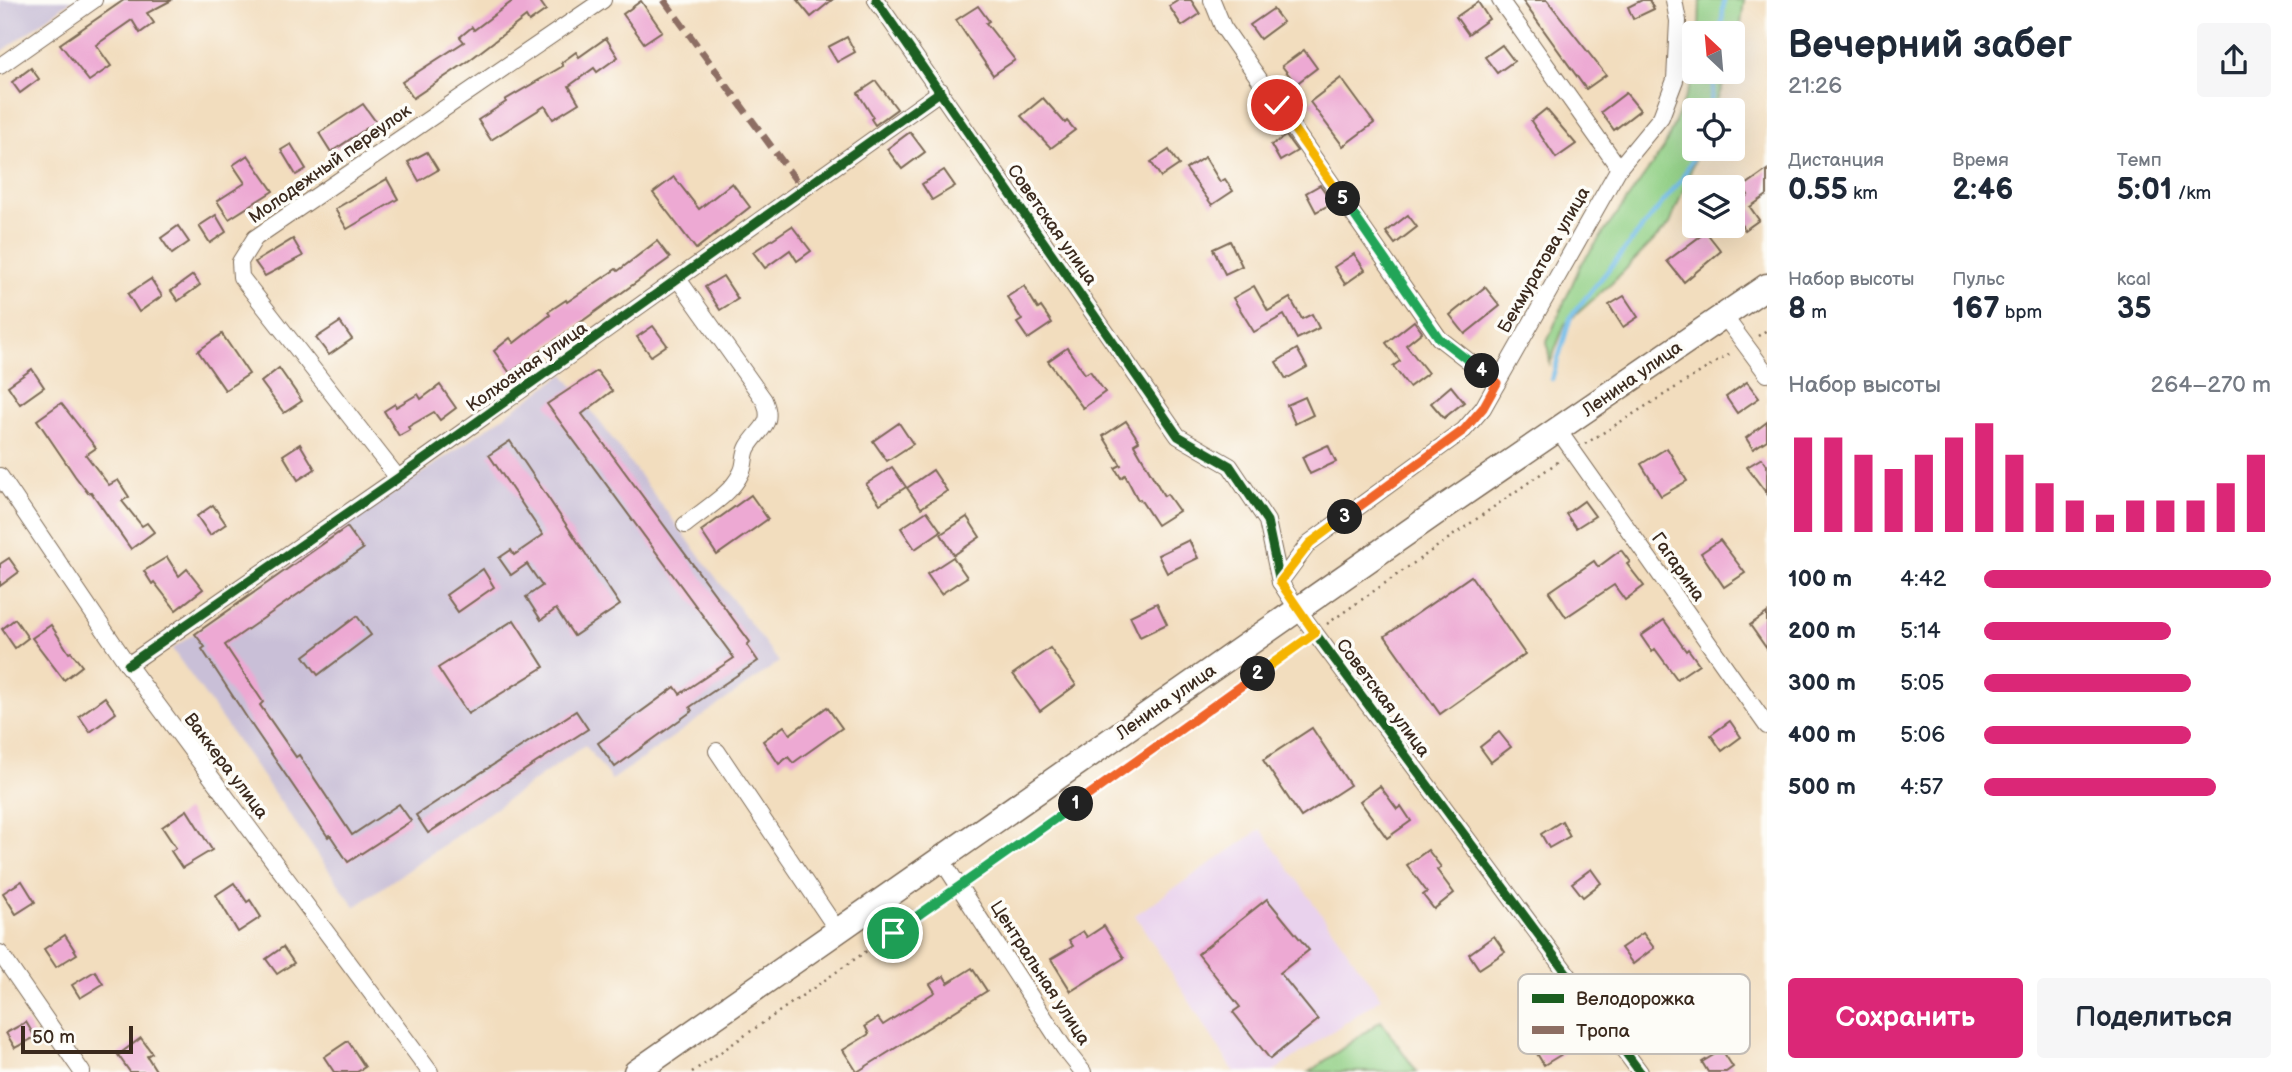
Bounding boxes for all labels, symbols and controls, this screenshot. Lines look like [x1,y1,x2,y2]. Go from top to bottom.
north arrow [1682,21,1745,84]
map controls [1682,21,1745,238]
text: Вечерний забег [1788,23,2072,68]
button: share [2197,23,2271,97]
text: 21:26 [1788,72,1842,100]
pin [1247,75,1307,135]
icon: check [1258,86,1296,124]
button: locate [1682,98,1745,161]
street label: Молодежный переулок [245,100,416,228]
text: Дистанция [1788,149,1884,172]
text: Время [1952,149,2009,172]
text: Темп [2117,149,2162,172]
street label: Советская улица [1003,161,1102,290]
text: 0.55 [1788,172,1848,208]
text: 2:46 [1952,172,2013,208]
text: 5:01 [2117,172,2173,208]
button: layers [1682,175,1745,238]
pin: 5 [1326,182,1360,216]
text: km [1848,182,1878,205]
text: /km [2173,182,2211,205]
street label: Бекмуратова улица [1494,183,1595,337]
text: 5 [1337,187,1348,210]
text: Набор высоты [1788,268,1914,291]
text: Пульс [1952,268,2005,291]
text: kcal [2117,268,2151,291]
text: 8 [1788,291,1806,327]
text: 167 [1952,291,2000,327]
text: 35 [2117,291,2152,327]
text: m [1806,301,1827,324]
text: bpm [2000,301,2042,324]
street label: Колхозная улица [463,317,592,416]
street label: Ленина улица [1577,337,1686,422]
pin: 4 [1464,354,1500,388]
text: 4 [1476,359,1487,382]
text: Набор высоты [1788,371,1941,399]
text: 264–270 m [2151,371,2271,399]
pin: 3 [1328,500,1362,534]
text: 3 [1339,505,1350,528]
street label: Гагарина [1647,529,1709,606]
text: 100 m [1788,565,1852,593]
text: 4:42 [1900,565,1946,593]
text: 200 m [1788,617,1856,645]
text: 5:14 [1900,617,1941,645]
street label: Советская улица [1332,635,1434,761]
pin: 2 [1240,656,1276,692]
street label: Ленина улица [1111,660,1220,745]
text: 2 [1252,662,1263,685]
text: 300 m [1788,669,1856,697]
text: 5:05 [1900,669,1945,697]
street label: Ваккера улица [179,709,273,823]
text: 400 m [1788,721,1856,749]
text: 5:06 [1900,721,1945,749]
text: 500 m [1788,773,1856,801]
text: 4:57 [1900,773,1943,801]
pin: 1 [1058,786,1094,822]
text: 1 [1072,792,1080,815]
street label: Центральная улица [986,897,1095,1049]
pin [863,903,923,963]
icon: arrive [874,914,912,952]
legend [1518,974,1750,1054]
button: Сохранить [1788,978,2023,1058]
button: Поделиться [2037,978,2271,1058]
text: Велодорожка [1576,988,1695,1011]
text: Тропа [1576,1020,1630,1043]
scale bar [21,1023,133,1055]
text: 50 m [32,1026,75,1049]

